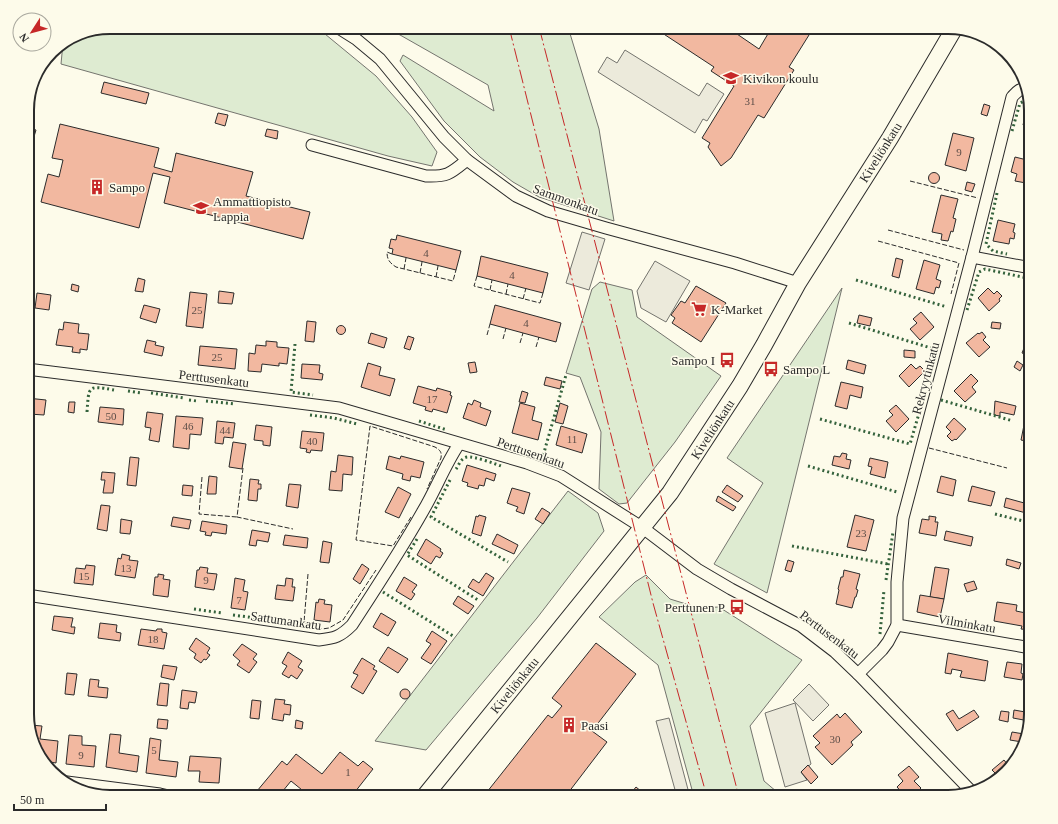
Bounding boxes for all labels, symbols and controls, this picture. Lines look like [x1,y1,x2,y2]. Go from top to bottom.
north arrow [12,12,52,52]
text: N [17,31,31,45]
school or university icon: Kivikon koulu [722,69,740,87]
place label: Kivikon koulu [743,71,819,86]
house number: 31 [745,95,756,107]
street label: Kiveliönkatu [856,119,905,185]
house number: 9 [956,146,962,158]
building icon: Sampo [88,178,106,196]
place label: Sampo [109,180,145,195]
street label: Sammonkatu [531,181,601,218]
place label: Ammattiopisto Lappia [213,194,291,224]
school or university icon: Ammattiopisto Lappia [192,199,210,217]
house number: 4 [423,247,429,259]
house number: 4 [509,269,515,281]
supermarket icon: K-Market [690,300,708,318]
place label: K-Market [711,302,763,317]
house number: 25 [192,304,203,316]
house number: 4 [523,317,529,329]
street label: Rekryytinkatu [909,340,942,416]
house number: 25 [212,351,223,363]
bus stop icon: Sampo I [718,351,736,369]
place label: Sampo I [671,353,715,368]
bus stop icon: Sampo L [762,360,780,378]
place label: Sampo L [783,362,830,377]
street label: Perttusenkatu [178,367,250,390]
house number: 17 [427,393,438,405]
street label: Kiveliönkatu [688,396,737,462]
house number: 50 [106,410,117,422]
house number: 46 [183,420,194,432]
house number: 44 [220,424,231,436]
house number: 11 [567,433,577,445]
street label: Perttusenkatu [495,434,567,471]
house number: 40 [307,435,318,447]
house number: 23 [856,527,867,539]
house number: 13 [121,562,132,574]
house number: 15 [79,570,90,582]
house number: 9 [203,574,209,586]
house number: 7 [236,594,242,606]
bus stop icon: Perttunen P [728,598,746,616]
place label: Perttunen P [665,600,725,615]
street label: Perttusenkatu [797,607,863,662]
street label: Sattumankatu [249,608,323,633]
street label: Vilminkatu [937,611,997,636]
house number: 18 [148,633,159,645]
street label: Kiveliönkatu [487,654,542,716]
building icon: Paasi [560,716,578,734]
place label: Paasi [581,718,609,733]
house number: 30 [830,733,841,745]
house number: 5 [151,744,157,756]
house number: 9 [78,749,84,761]
house number: 1 [345,766,351,778]
scale bar [14,786,106,812]
text: 50 m [20,793,45,807]

